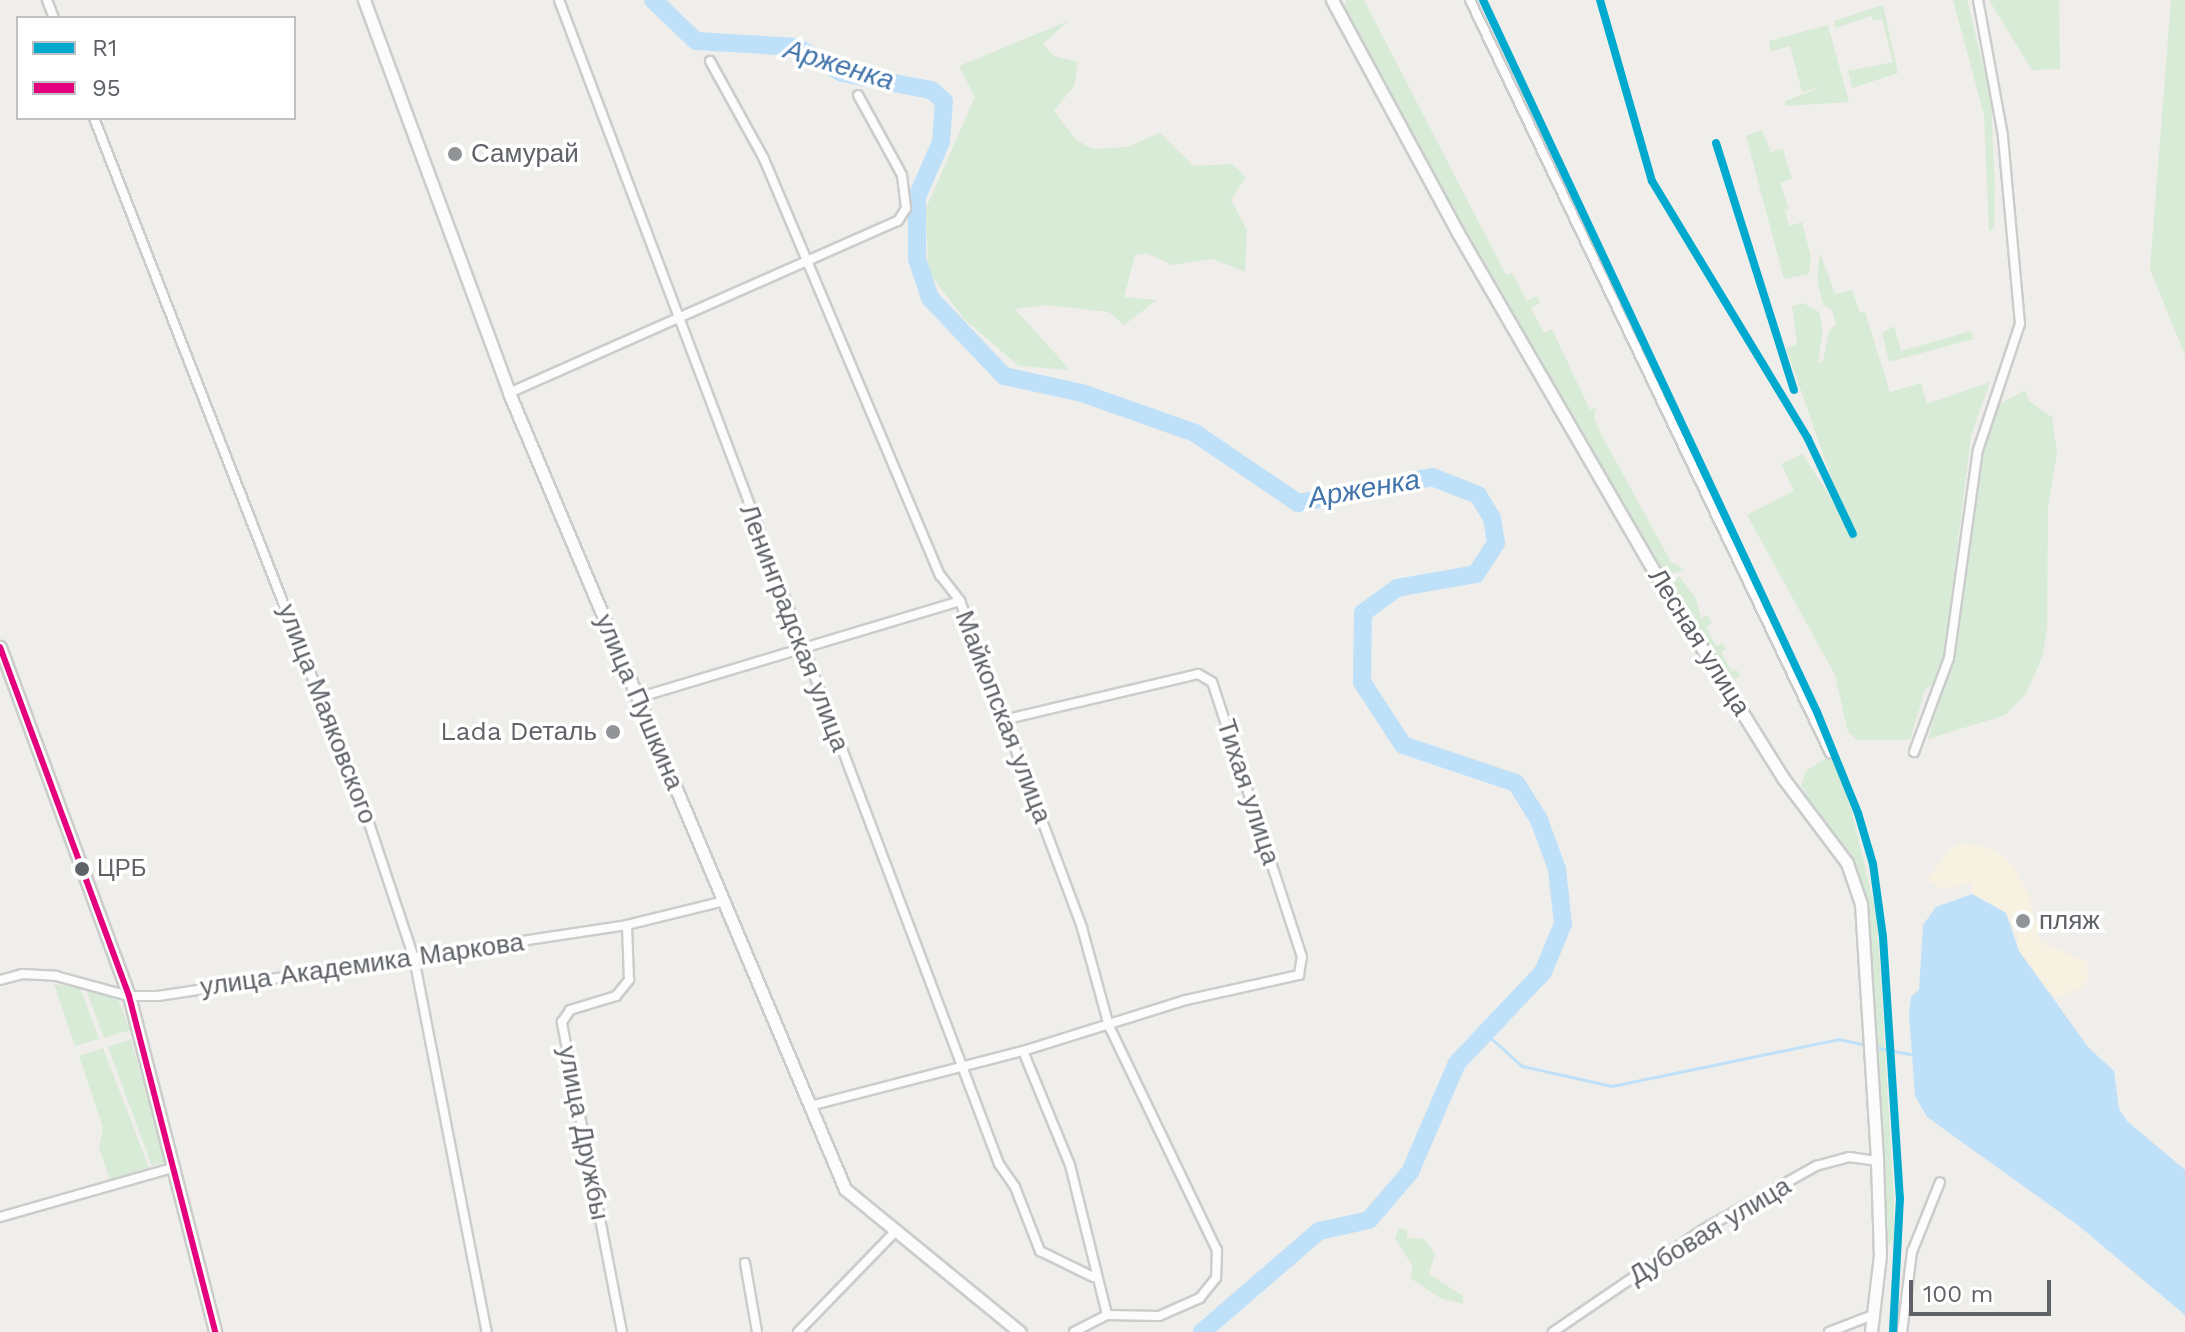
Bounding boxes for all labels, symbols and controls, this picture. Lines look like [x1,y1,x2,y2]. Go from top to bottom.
legend [16,16,296,120]
water label: Арженка [780,32,898,98]
text: R1 [92,34,117,62]
text: 95 [92,74,121,102]
place label: Самурай [471,138,579,170]
marker: Самурай [446,145,464,163]
water label: Арженка [1305,463,1423,515]
street label: Ленинградская улица [732,500,856,756]
street label: Лесная улица [1641,563,1757,721]
street label: улица Маяковского [271,600,383,828]
street label: Майкопская улица [948,606,1058,828]
street label: улица Пушкина [588,610,690,794]
street label: Тихая улица [1210,715,1286,869]
place label: Lada Dеталь [440,716,597,748]
marker: Lada Dеталь [604,723,622,741]
place label: ЦРБ [97,855,147,883]
marker: ЦРБ [74,861,90,877]
place label: пляж [2039,905,2100,937]
marker: пляж [2014,912,2032,930]
street label: улица Академика Маркова [198,927,526,1003]
street label: улица Дружбы [551,1043,615,1223]
street label: Дубовая улица [1623,1170,1797,1292]
scale bar [1913,1264,2055,1314]
text: 100 m [1923,1280,1993,1308]

